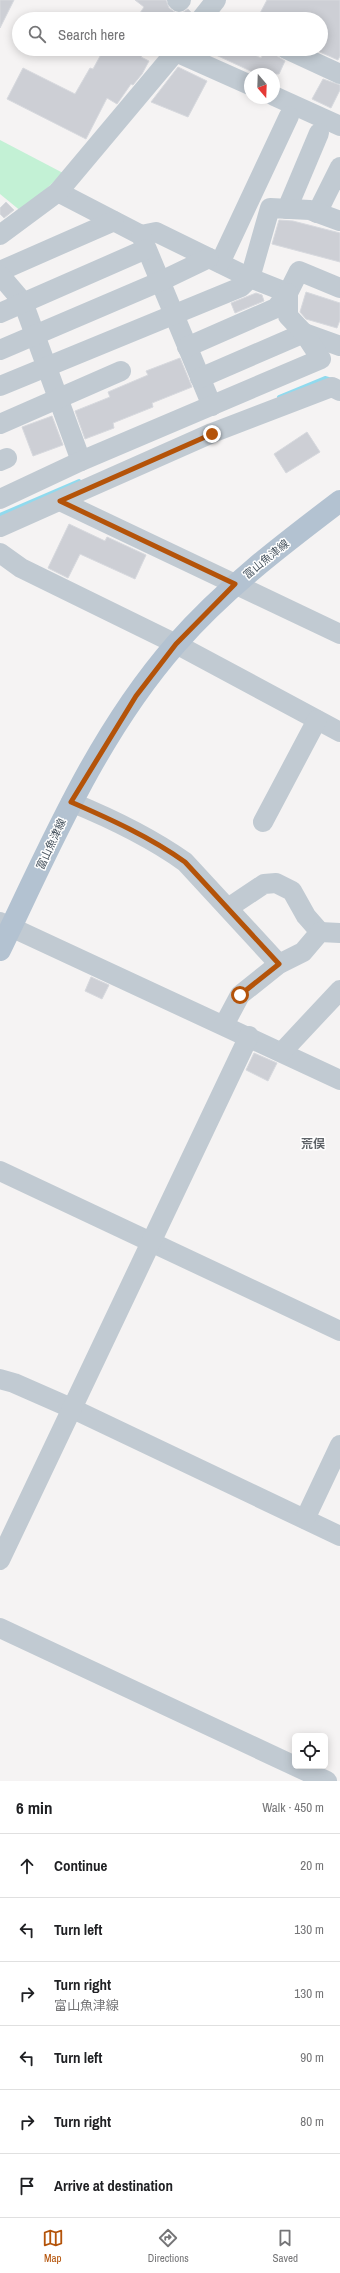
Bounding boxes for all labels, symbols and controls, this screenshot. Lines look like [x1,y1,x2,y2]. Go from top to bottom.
search box [12,12,328,56]
icon: search [26,23,48,45]
text: Search here [58,24,125,45]
north arrow [244,68,280,104]
route end [203,425,221,443]
street label: 富山魚津線 [240,536,292,582]
street label: 富山魚津線 [33,816,69,872]
route start [231,986,249,1004]
district label: 荒俣 [301,1136,325,1152]
map controls [292,1733,328,1769]
button: locate [292,1733,328,1769]
text: 6 min [16,1796,52,1819]
text: Walk · 450 m [262,1799,324,1816]
icon: ahead [16,1855,38,1877]
text: Continue [54,1855,107,1876]
text: 20 m [300,1857,324,1874]
icon: left [16,1919,38,1941]
text: Turn left [54,1919,102,1940]
text: 130 m [294,1921,324,1938]
text: Turn right [54,1974,111,1995]
icon: right [16,1983,38,2005]
text: 130 m [294,1985,324,2002]
text: 富山魚津線 [54,1997,119,2014]
icon: left [16,2047,38,2069]
text: Turn left [54,2047,102,2068]
text: 90 m [300,2049,324,2066]
icon: right [16,2111,38,2133]
text: Turn right [54,2111,111,2132]
text: 80 m [300,2113,324,2130]
icon: arrive [16,2175,38,2197]
text: Arrive at destination [54,2175,173,2196]
tab: Map [42,2227,64,2265]
tab: Directions [148,2227,189,2265]
tab: Saved [273,2227,298,2265]

